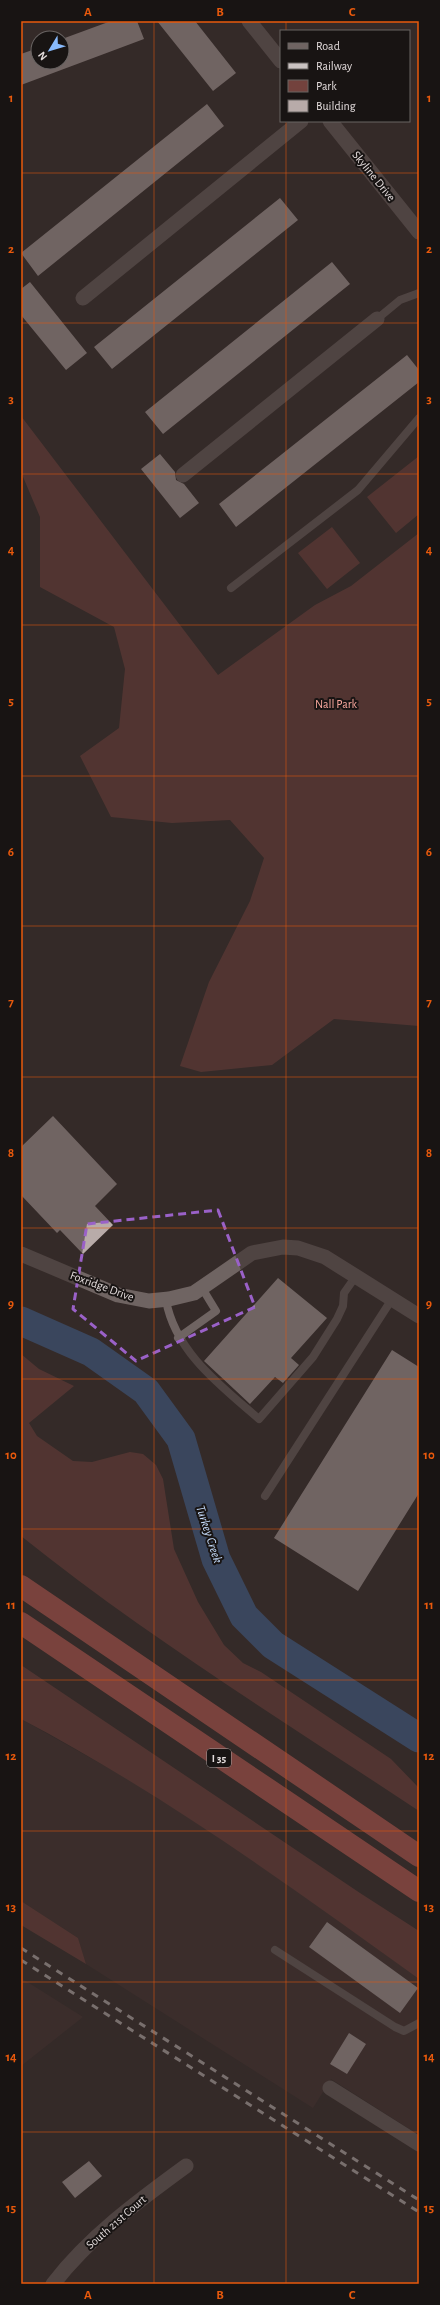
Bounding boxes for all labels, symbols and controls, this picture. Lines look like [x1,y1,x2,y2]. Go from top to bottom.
text: A [84,6,92,19]
text: B [216,6,224,19]
text: C [349,6,356,19]
north arrow [30,30,70,70]
legend [280,30,410,122]
text: Road [316,40,340,52]
text: N [36,49,49,62]
text: Railway [316,60,352,73]
text: Park [316,80,337,92]
text: 1 [9,92,13,105]
text: 1 [427,92,431,105]
text: Building [316,100,356,112]
street label: Skyline Drive [349,149,398,204]
text: 2 [8,243,14,256]
text: 2 [426,243,432,256]
text: 3 [8,393,14,406]
text: 3 [426,393,432,406]
text: 4 [8,544,15,557]
text: 4 [426,544,433,557]
text: 5 [8,695,14,708]
text: 5 [426,695,432,708]
park label: Nall Park [315,698,358,710]
text: 6 [8,846,14,859]
text: 6 [426,846,432,859]
text: 7 [8,996,14,1009]
text: 7 [426,996,432,1009]
text: 8 [8,1147,14,1160]
text: 8 [426,1147,432,1160]
street label: Foxridge Drive [68,1269,136,1303]
text: 9 [8,1298,14,1311]
text: 9 [426,1298,432,1311]
text: 10 [5,1449,17,1462]
text: 10 [423,1449,435,1462]
water label: Turkey Creek [193,1504,224,1565]
text: 11 [6,1599,16,1612]
text: 11 [424,1599,434,1612]
road number: I 35 [207,1749,231,1767]
text: 12 [6,1750,16,1763]
text: 12 [424,1750,434,1763]
text: 13 [6,1901,17,1914]
text: 13 [424,1901,435,1914]
text: 14 [5,2051,17,2064]
text: 14 [423,2051,435,2064]
street label: South 21st Court [84,2193,148,2251]
text: 15 [6,2202,17,2215]
text: 15 [424,2202,435,2215]
text: A [84,2289,92,2302]
text: B [216,2289,224,2302]
text: C [349,2289,356,2302]

